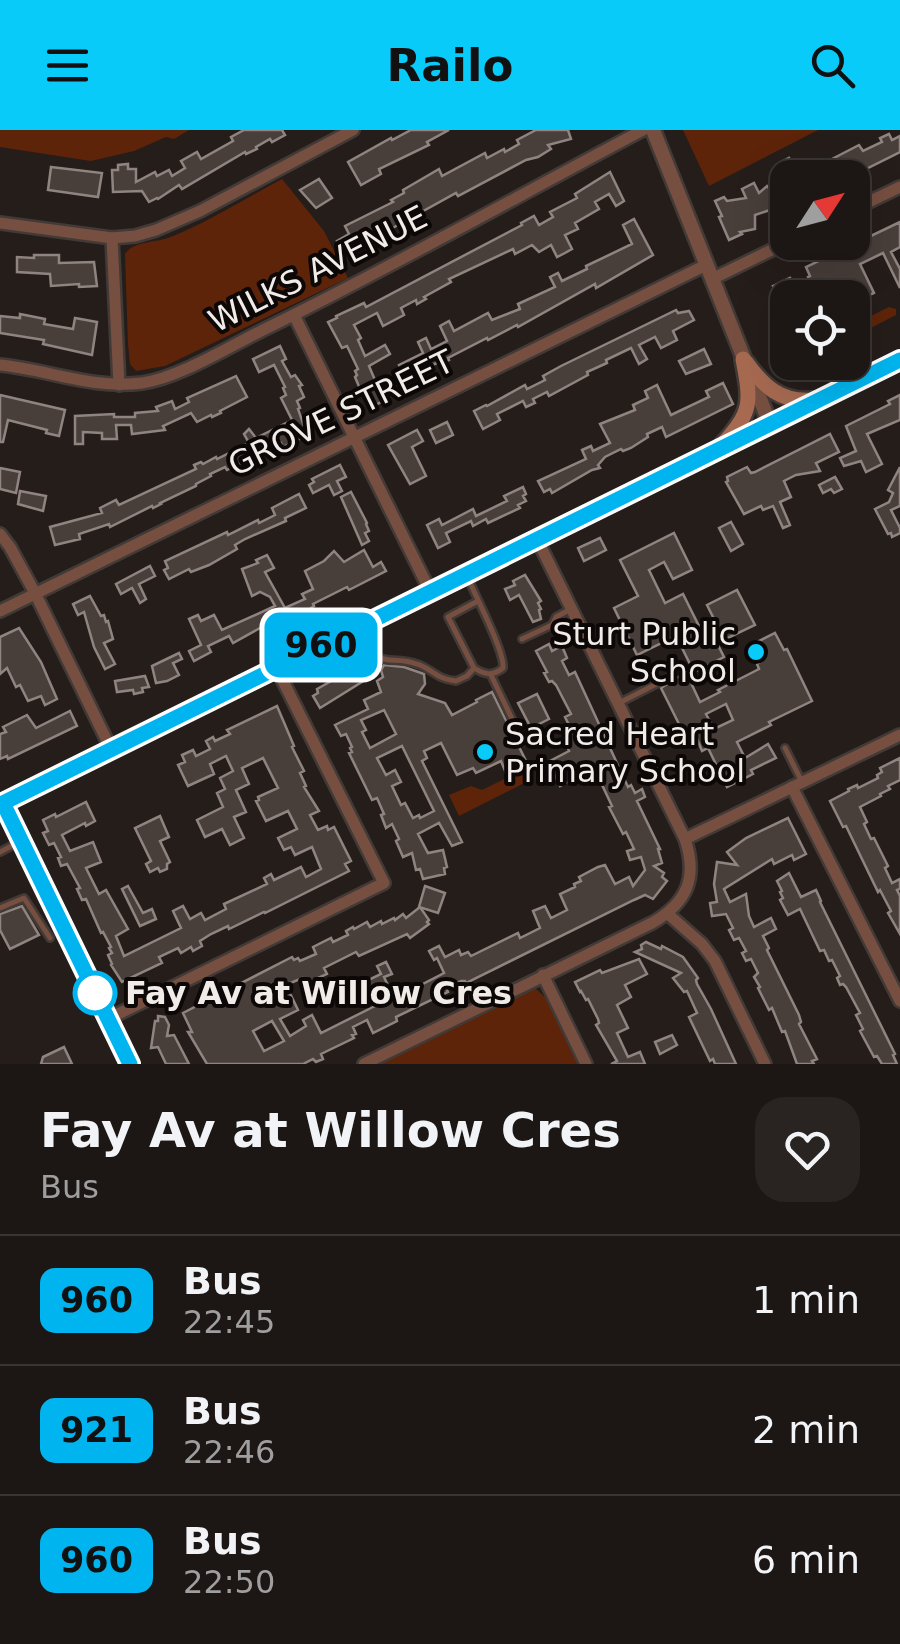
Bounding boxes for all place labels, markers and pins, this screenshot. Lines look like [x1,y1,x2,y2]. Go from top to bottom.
place label: Sturt Public School [552,615,736,690]
marker: Sturt Public School [745,641,767,663]
place label: Sacred Heart Primary School [505,715,745,790]
marker: Sacred Heart Primary School [474,741,496,763]
marker: Fay Av at Willow Cres [74,972,116,1014]
place label: Fay Av at Willow Cres [125,974,512,1012]

